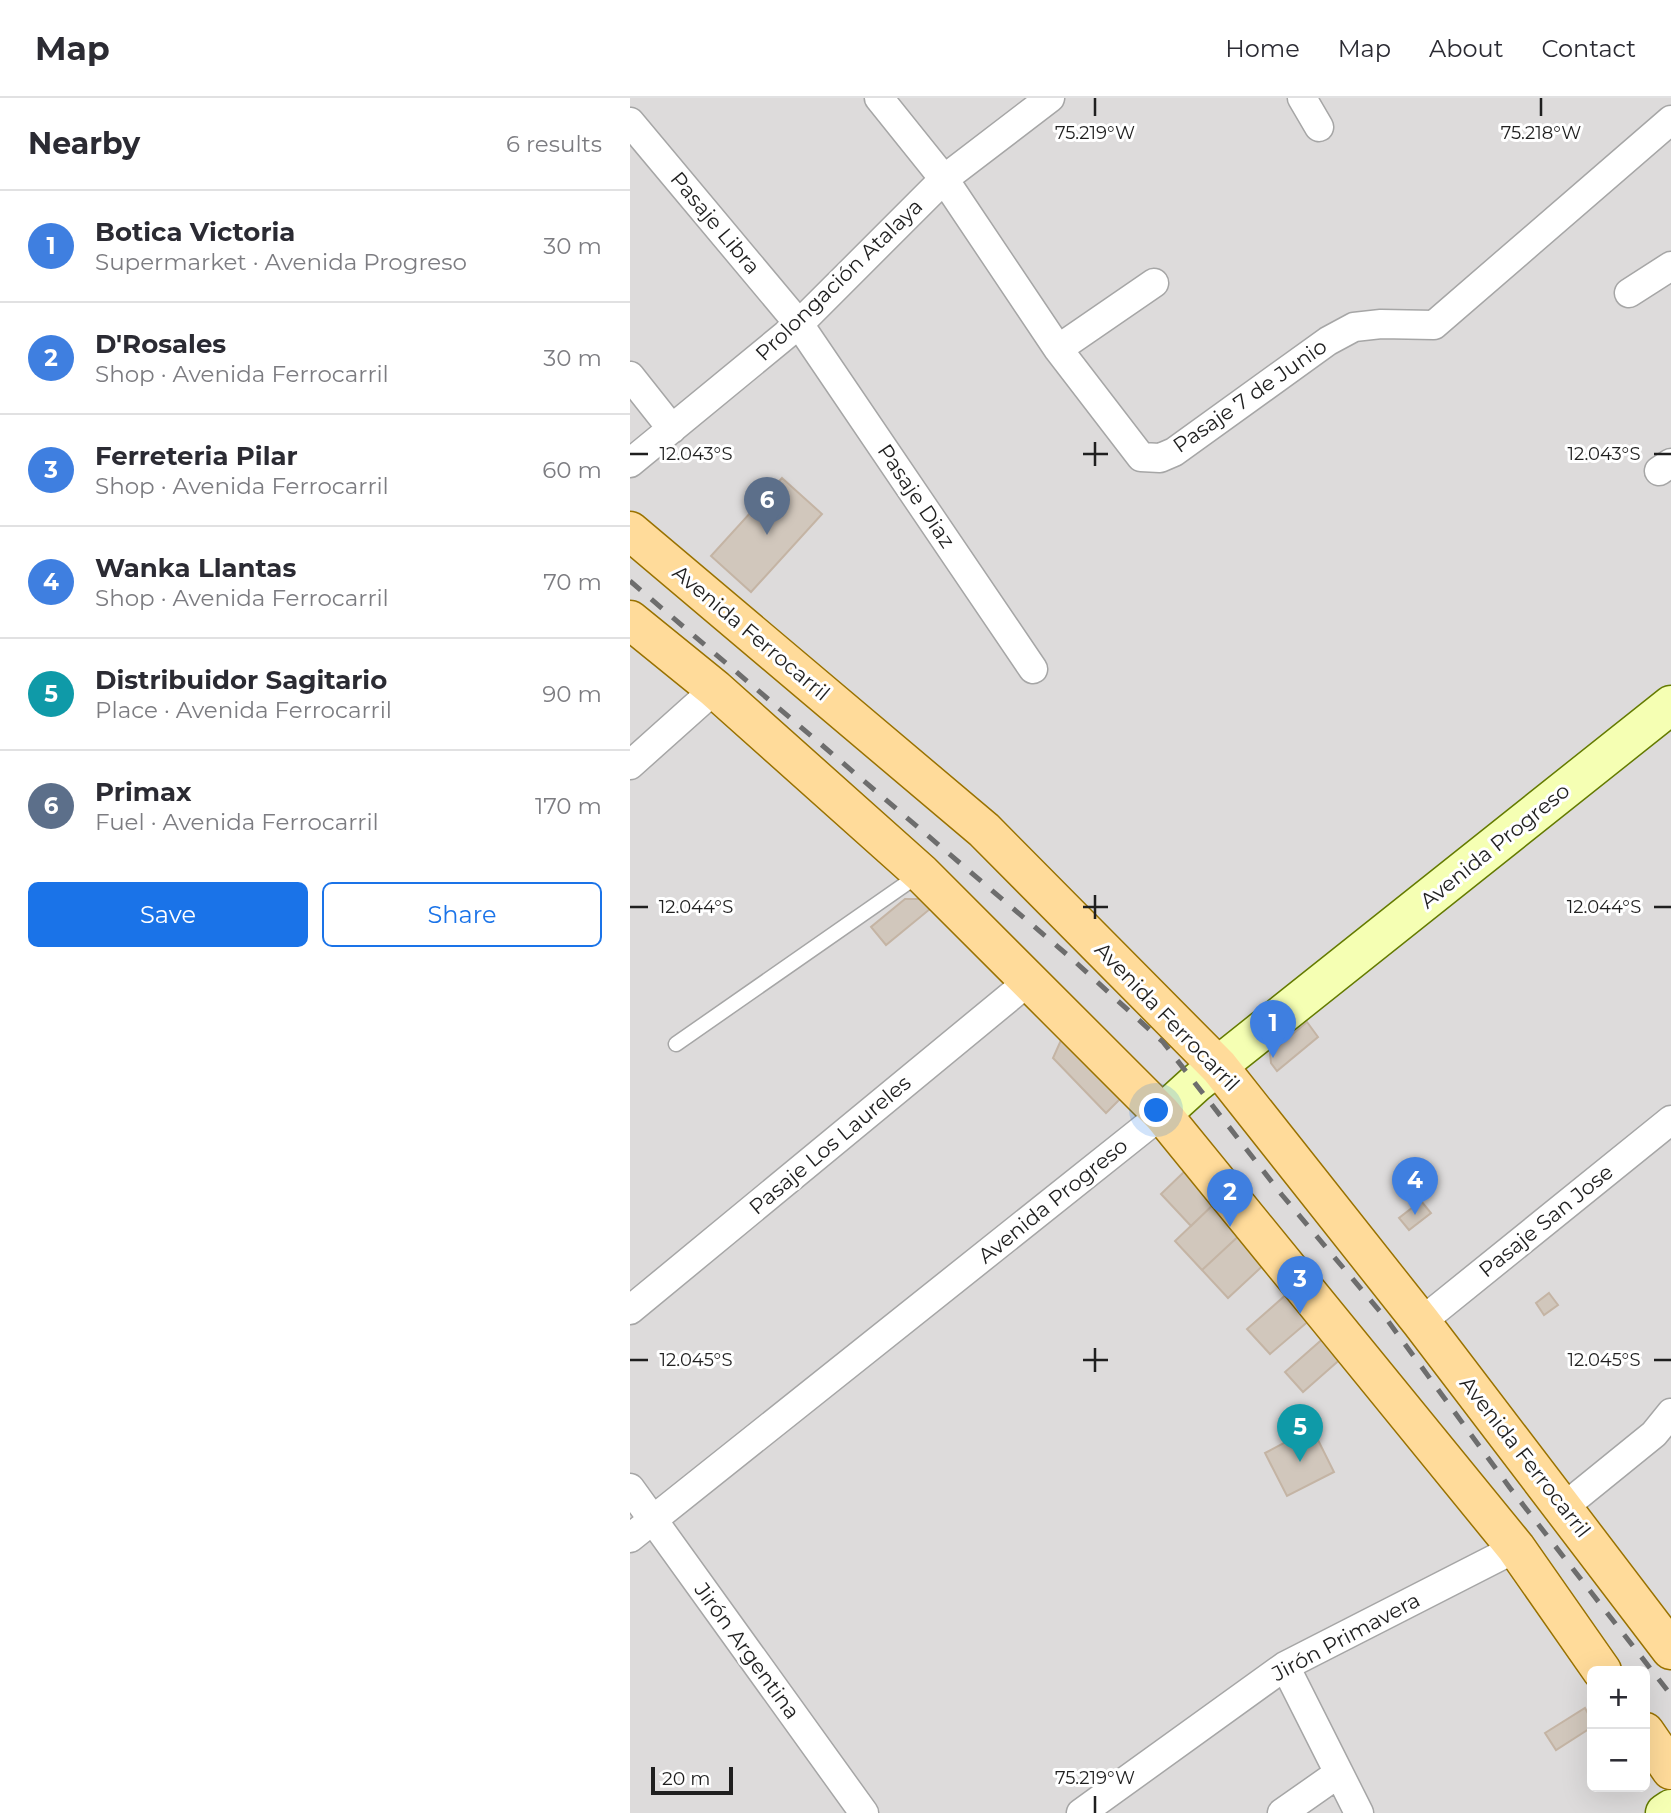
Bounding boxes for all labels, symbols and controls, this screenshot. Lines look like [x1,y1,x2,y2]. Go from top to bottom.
text: Map [35,28,110,68]
text: Home [1225,34,1300,63]
text: Map [1338,34,1391,63]
text: About [1429,34,1503,63]
text: Contact [1541,34,1636,63]
text: 75.219°W [1055,122,1135,144]
text: 75.218°W [1501,122,1581,144]
text: Nearby [28,125,140,162]
text: 6 results [506,130,602,158]
street label: Pasaje Libra [665,166,765,279]
street label: Prolongación Atalaya [750,193,927,366]
text: Botica Victoria [95,216,295,248]
text: 1 [46,232,56,260]
text: 30 m [543,232,602,260]
text: Supermarket · Avenida Progreso [95,248,467,276]
text: D'Rosales [95,328,226,360]
street label: Pasaje 7 de Junio [1168,333,1331,458]
text: 2 [44,344,58,372]
text: 30 m [543,344,602,372]
text: Shop · Avenida Ferrocarril [95,360,389,388]
street label: Pasaje Diaz [873,439,960,552]
text: Ferreteria Pilar [95,440,298,472]
text: 12.043°S [660,443,732,465]
text: 12.043°S [1568,443,1640,465]
text: 3 [44,456,58,484]
text: 60 m [542,456,602,484]
text: Shop · Avenida Ferrocarril [95,472,389,500]
pin: 6 [744,477,790,535]
text: Wanka Llantas [95,552,296,584]
street label: Avenida Ferrocarril [668,560,835,706]
text: 4 [43,568,59,596]
text: 70 m [543,568,602,596]
text: Shop · Avenida Ferrocarril [95,584,389,612]
text: Distribuidor Sagitario [95,664,387,696]
text: 5 [44,680,58,708]
text: 90 m [542,680,602,708]
text: Place · Avenida Ferrocarril [95,696,392,724]
text: Primax [95,776,192,808]
street label: Avenida Progreso [1415,778,1574,913]
text: 6 [44,792,58,820]
text: 170 m [535,792,602,820]
text: Fuel · Avenida Ferrocarril [95,808,379,836]
button: Save [28,882,308,947]
button: Share [322,882,602,947]
text: 12.044°S [659,896,733,918]
text: 12.044°S [1567,896,1641,918]
street label: Avenida Ferrocarril [1090,937,1245,1096]
pin: 1 [1250,1000,1296,1058]
street label: Pasaje Los Laureles [744,1070,916,1219]
your location [1139,1093,1173,1127]
street label: Avenida Progreso [973,1133,1132,1268]
pin: 4 [1392,1157,1438,1215]
street label: Pasaje San Jose [1474,1159,1618,1282]
pin: 2 [1207,1169,1253,1227]
pin: 3 [1277,1256,1323,1314]
text: 12.045°S [659,1349,733,1371]
text: 12.045°S [1567,1349,1641,1371]
street label: Avenida Ferrocarril [1455,1371,1596,1542]
pin: 5 [1277,1404,1323,1462]
street label: Jirón Argentina [689,1577,805,1724]
street label: Jirón Primavera [1267,1587,1424,1687]
map controls [1587,1666,1650,1792]
button: + [1587,1666,1650,1729]
button: − [1587,1729,1650,1792]
scale bar [651,1764,733,1796]
text: 20 m [662,1767,710,1790]
text: 75.219°W [1055,1767,1135,1789]

